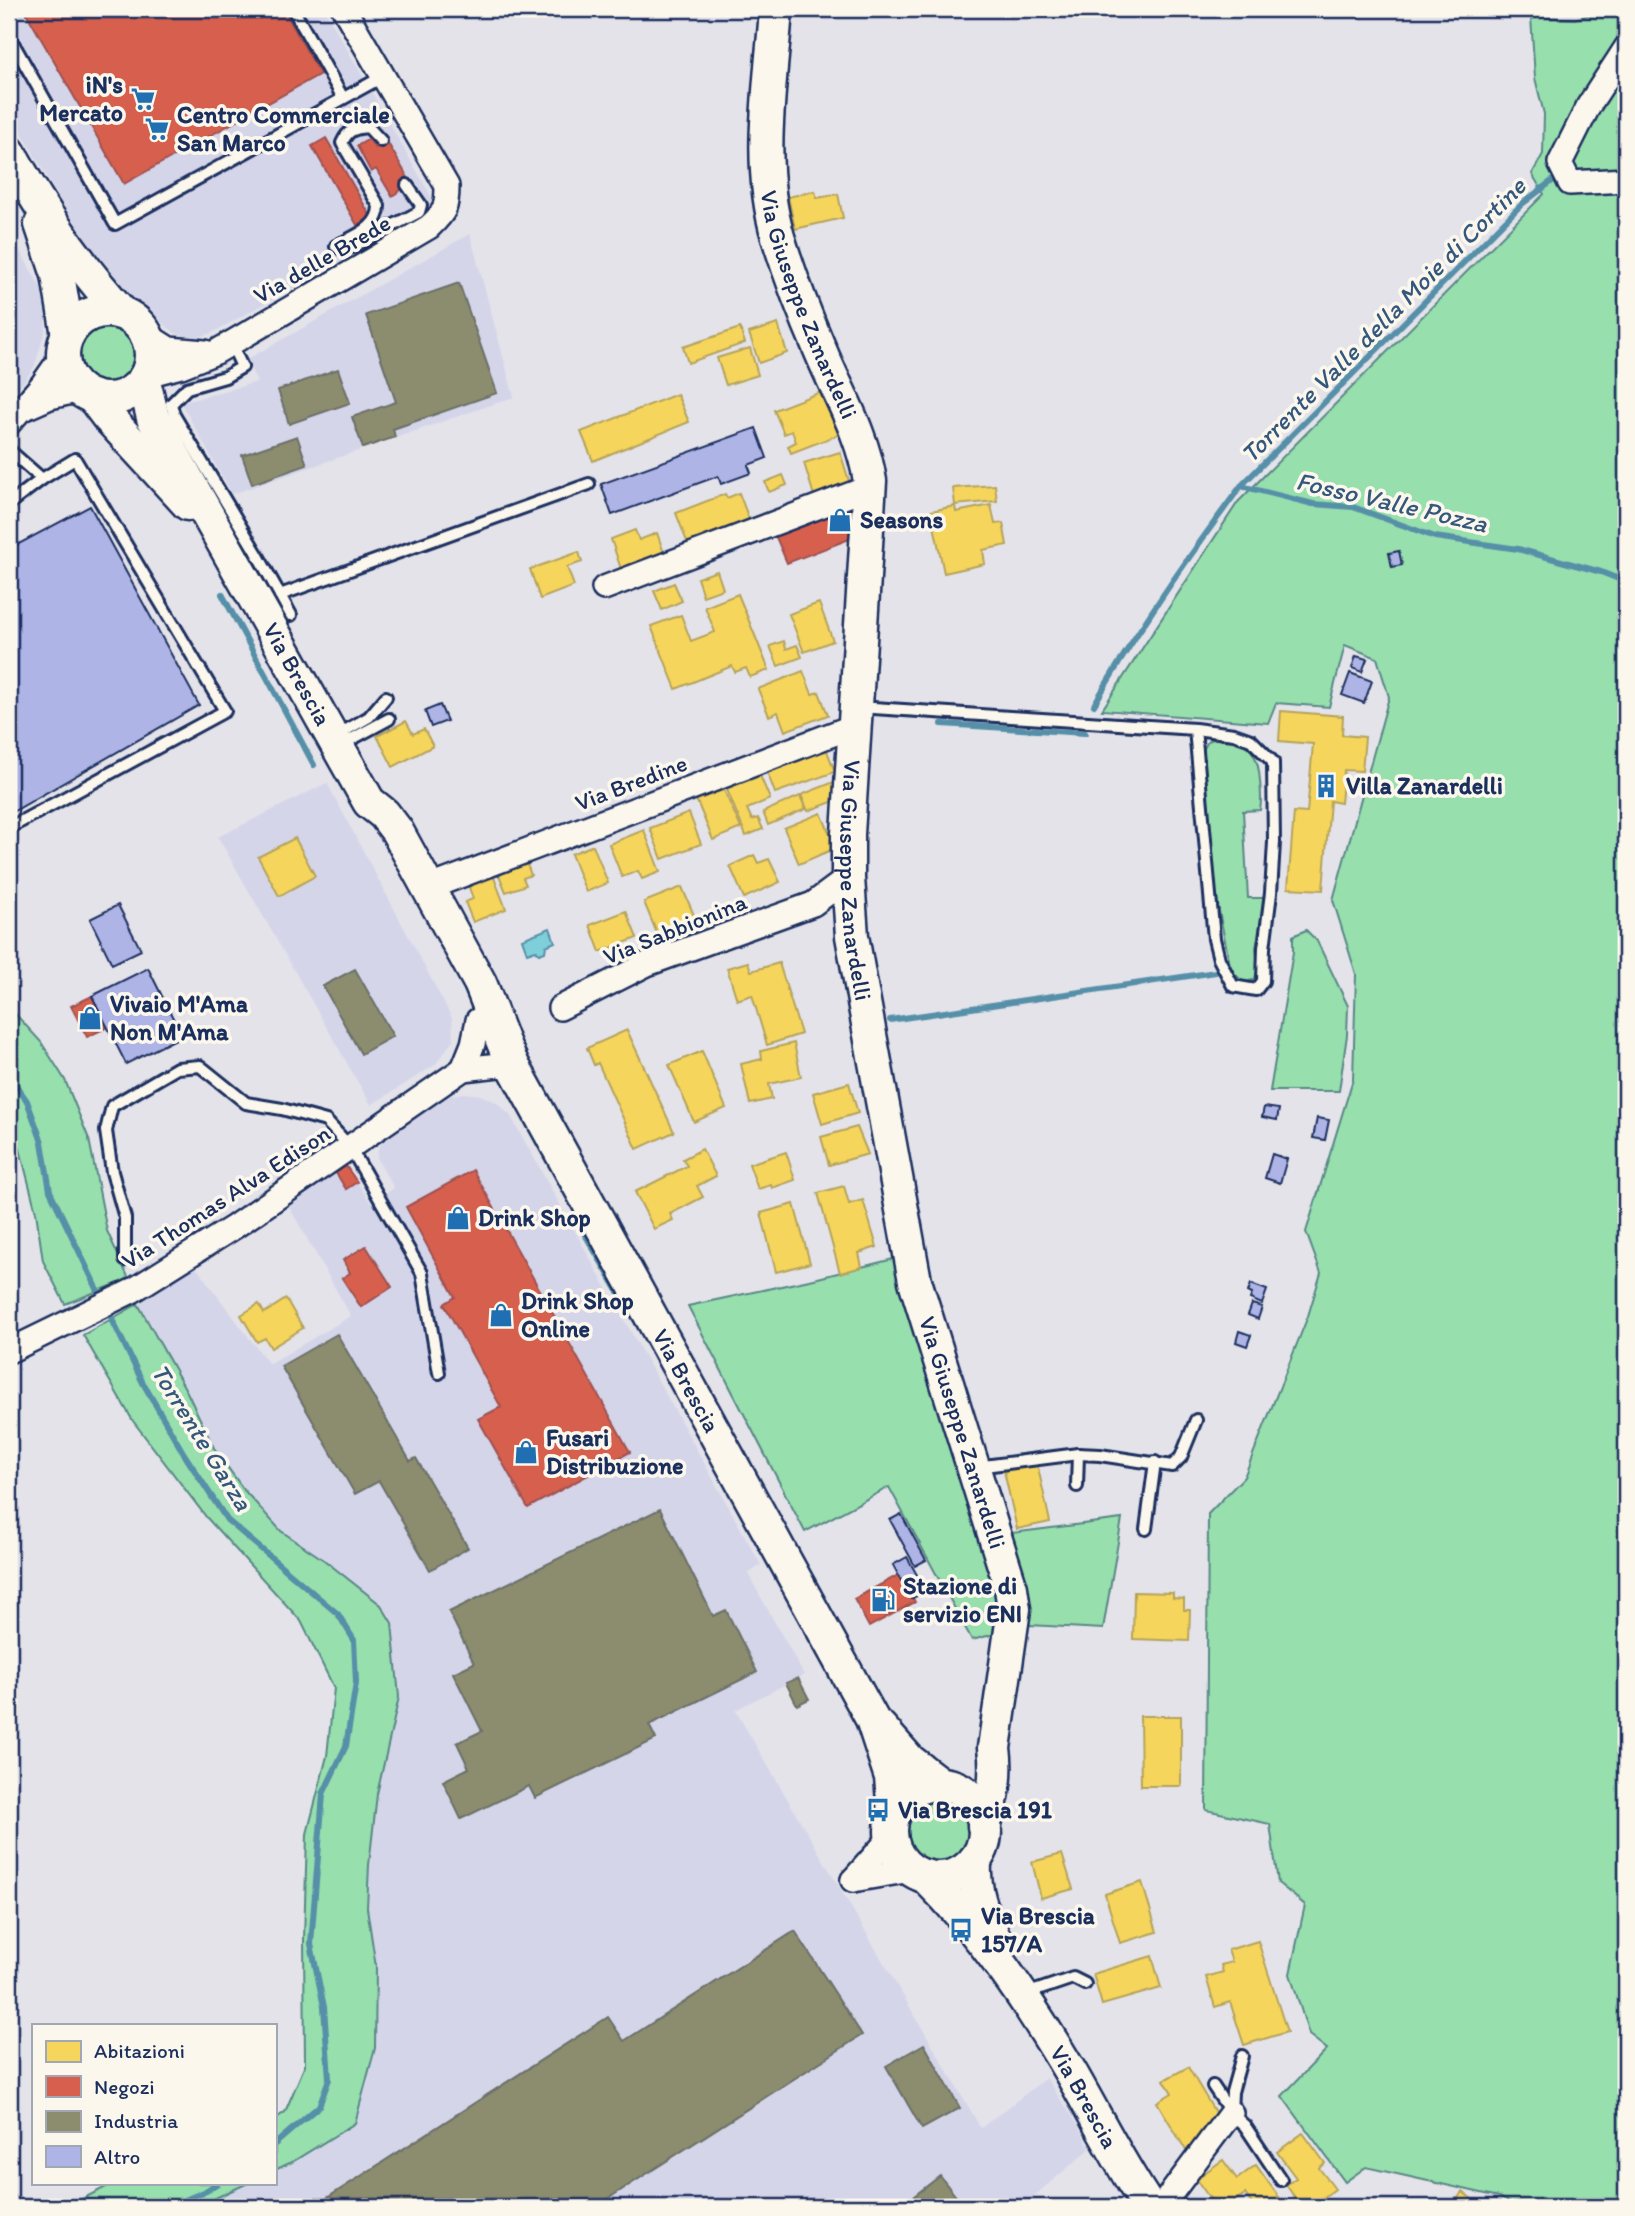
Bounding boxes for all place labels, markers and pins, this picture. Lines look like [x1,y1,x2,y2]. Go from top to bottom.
place label: iN's Mercato [39,70,123,127]
supermarket icon: iN's Mercato [129,85,157,113]
place label: Centro Commerciale San Marco [177,100,390,157]
supermarket icon: Centro Commerciale San Marco [143,115,171,143]
place label: Seasons [860,505,943,534]
shop icon: Seasons [826,506,854,534]
place label: Villa Zanardelli [1346,771,1503,800]
building icon: Villa Zanardelli [1312,772,1340,800]
place label: Vivaio M'Ama Non M'Ama [110,989,248,1046]
shop icon: Vivaio M'Ama Non M'Ama [76,1004,104,1032]
place label: Drink Shop [478,1203,591,1233]
shop icon: Drink Shop [444,1204,472,1232]
place label: Drink Shop Online [521,1286,634,1343]
shop icon: Drink Shop Online [487,1301,515,1329]
place label: Fusari Distribuzione [546,1423,684,1480]
shop icon: Fusari Distribuzione [512,1438,540,1466]
place label: Stazione di servizio ENI [903,1571,1022,1628]
fuel station icon: Stazione di servizio ENI [869,1586,897,1614]
place label: Via Brescia 191 [898,1795,1053,1824]
bus stop icon: Via Brescia 191 [864,1796,892,1824]
place label: Via Brescia 157/A [981,1901,1095,1958]
bus stop icon: Via Brescia 157/A [947,1916,975,1944]

